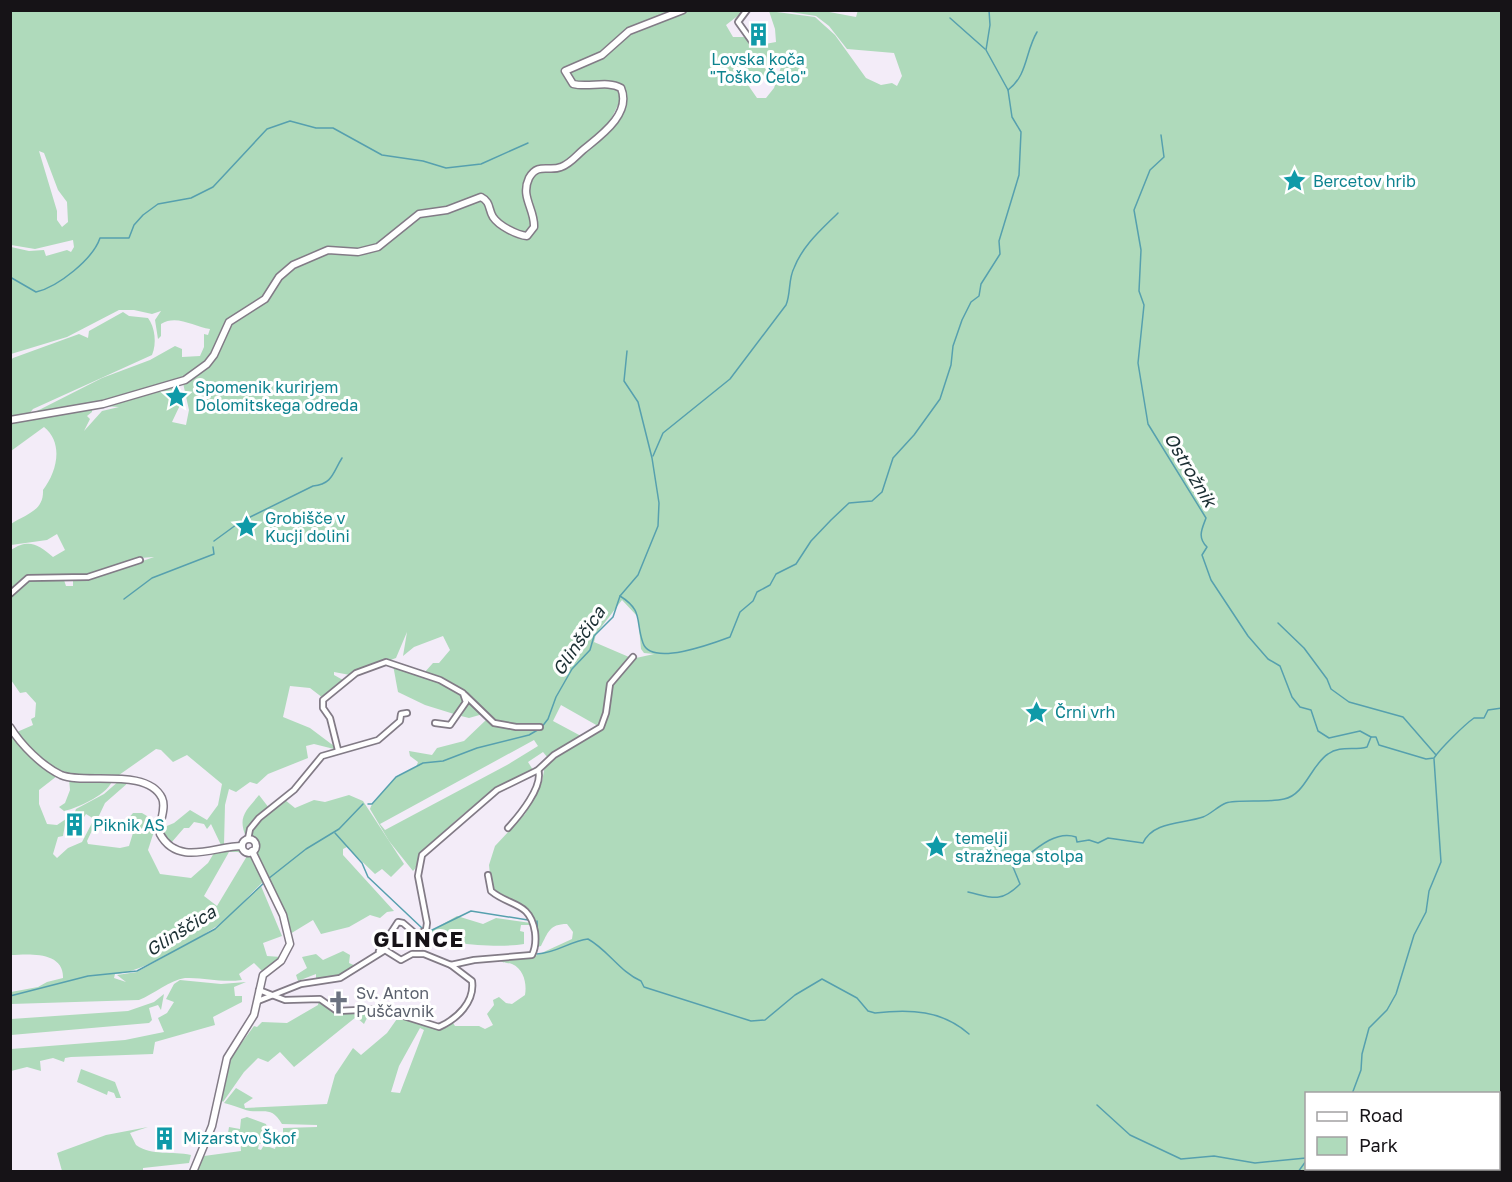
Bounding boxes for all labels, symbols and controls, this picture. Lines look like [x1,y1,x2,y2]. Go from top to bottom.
building icon: Lovska koča "Toško Čelo" [745,21,771,47]
place label: Lovska koča "Toško Čelo" [710,49,806,87]
place icon: Bercetov hrib [1282,168,1308,194]
place label: Bercetov hrib [1313,171,1416,191]
place label: Spomenik kurirjem Dolomitskega odreda [195,377,358,415]
place icon: Spomenik kurirjem Dolomitskega odreda [164,383,190,409]
water label: Ostrožnik [1160,428,1223,512]
place label: Grobišče v Kucji dolini [265,508,350,546]
place icon: Grobišče v Kucji dolini [234,514,260,540]
water label: Glinščica [547,601,610,679]
place icon: Črni vrh [1024,699,1050,725]
place label: Črni vrh [1055,702,1115,722]
building icon: Piknik AS [62,812,88,838]
place label: Piknik AS [93,815,165,835]
place label: temelji stražnega stolpa [955,828,1084,866]
place icon: temelji stražnega stolpa [924,834,950,860]
water label: Glinščica [141,900,220,960]
district label: GLINCE [373,925,465,952]
place label: Sv. Anton Puščavnik [356,983,434,1021]
church icon: Sv. Anton Puščavnik [325,989,351,1015]
legend [1305,1092,1500,1170]
text: Road [1359,1104,1403,1126]
building icon: Mizarstvo Škof [152,1125,178,1151]
place label: Mizarstvo Škof [183,1128,296,1148]
text: Park [1359,1134,1398,1156]

